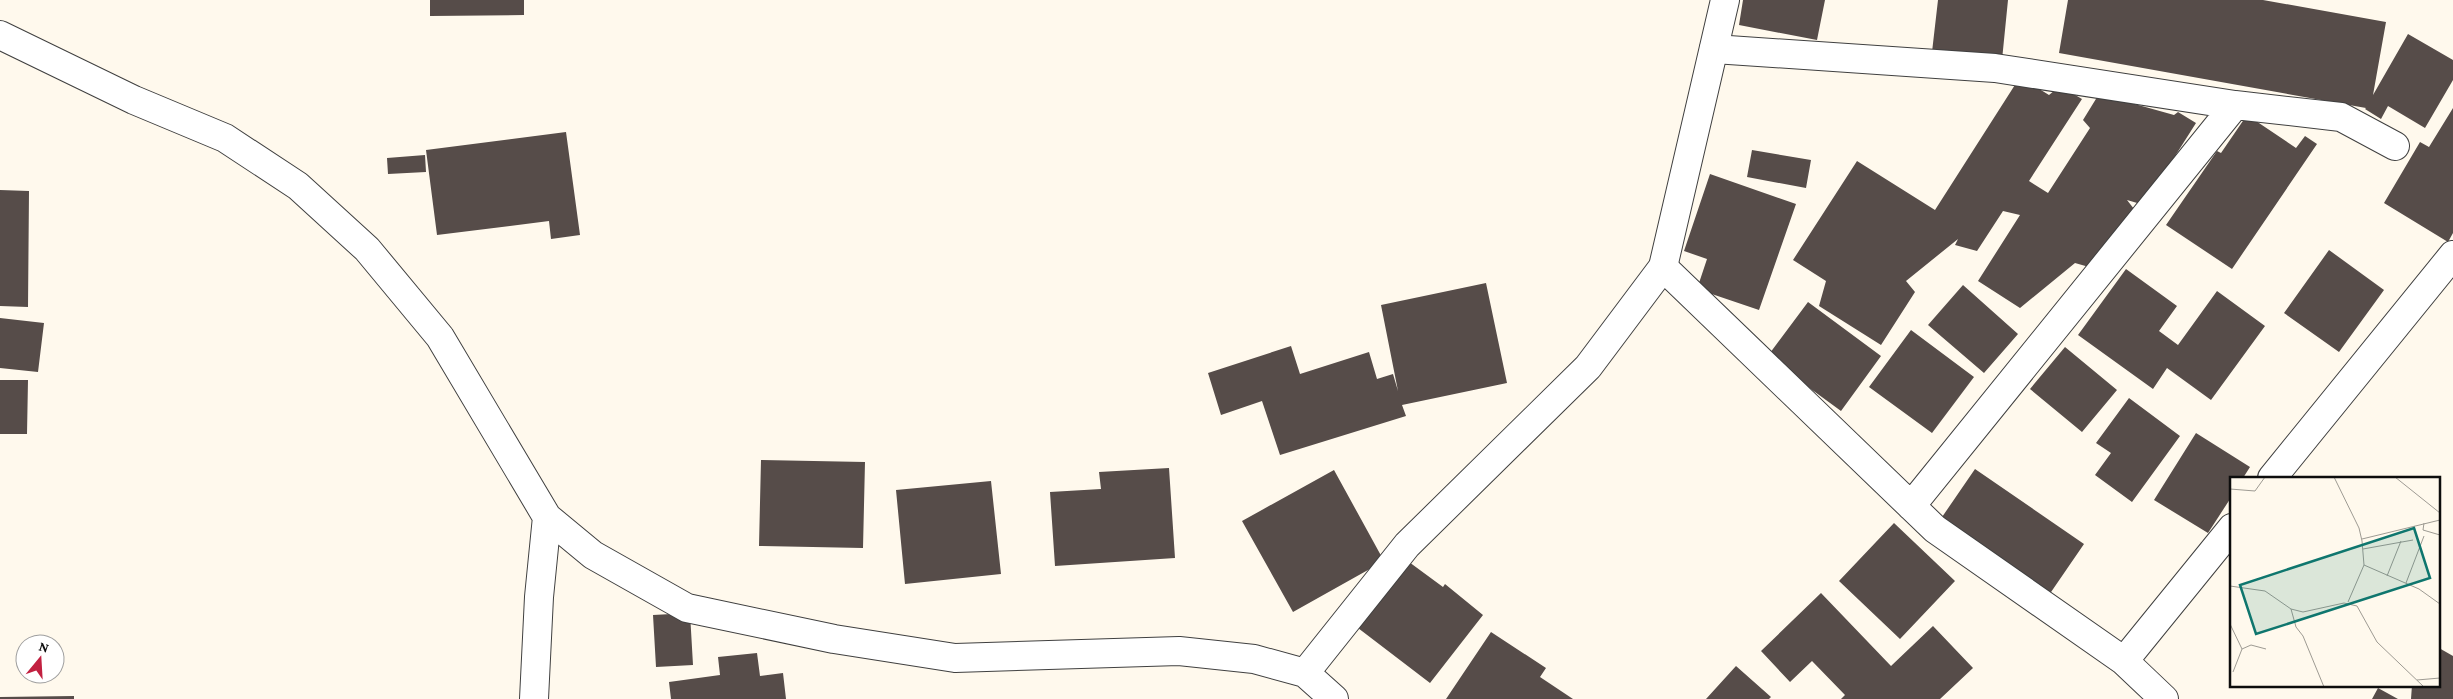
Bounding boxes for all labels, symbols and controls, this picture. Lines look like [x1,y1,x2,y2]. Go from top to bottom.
inset map [2230,477,2440,686]
north arrow [15,634,65,684]
text: N [37,638,51,656]

